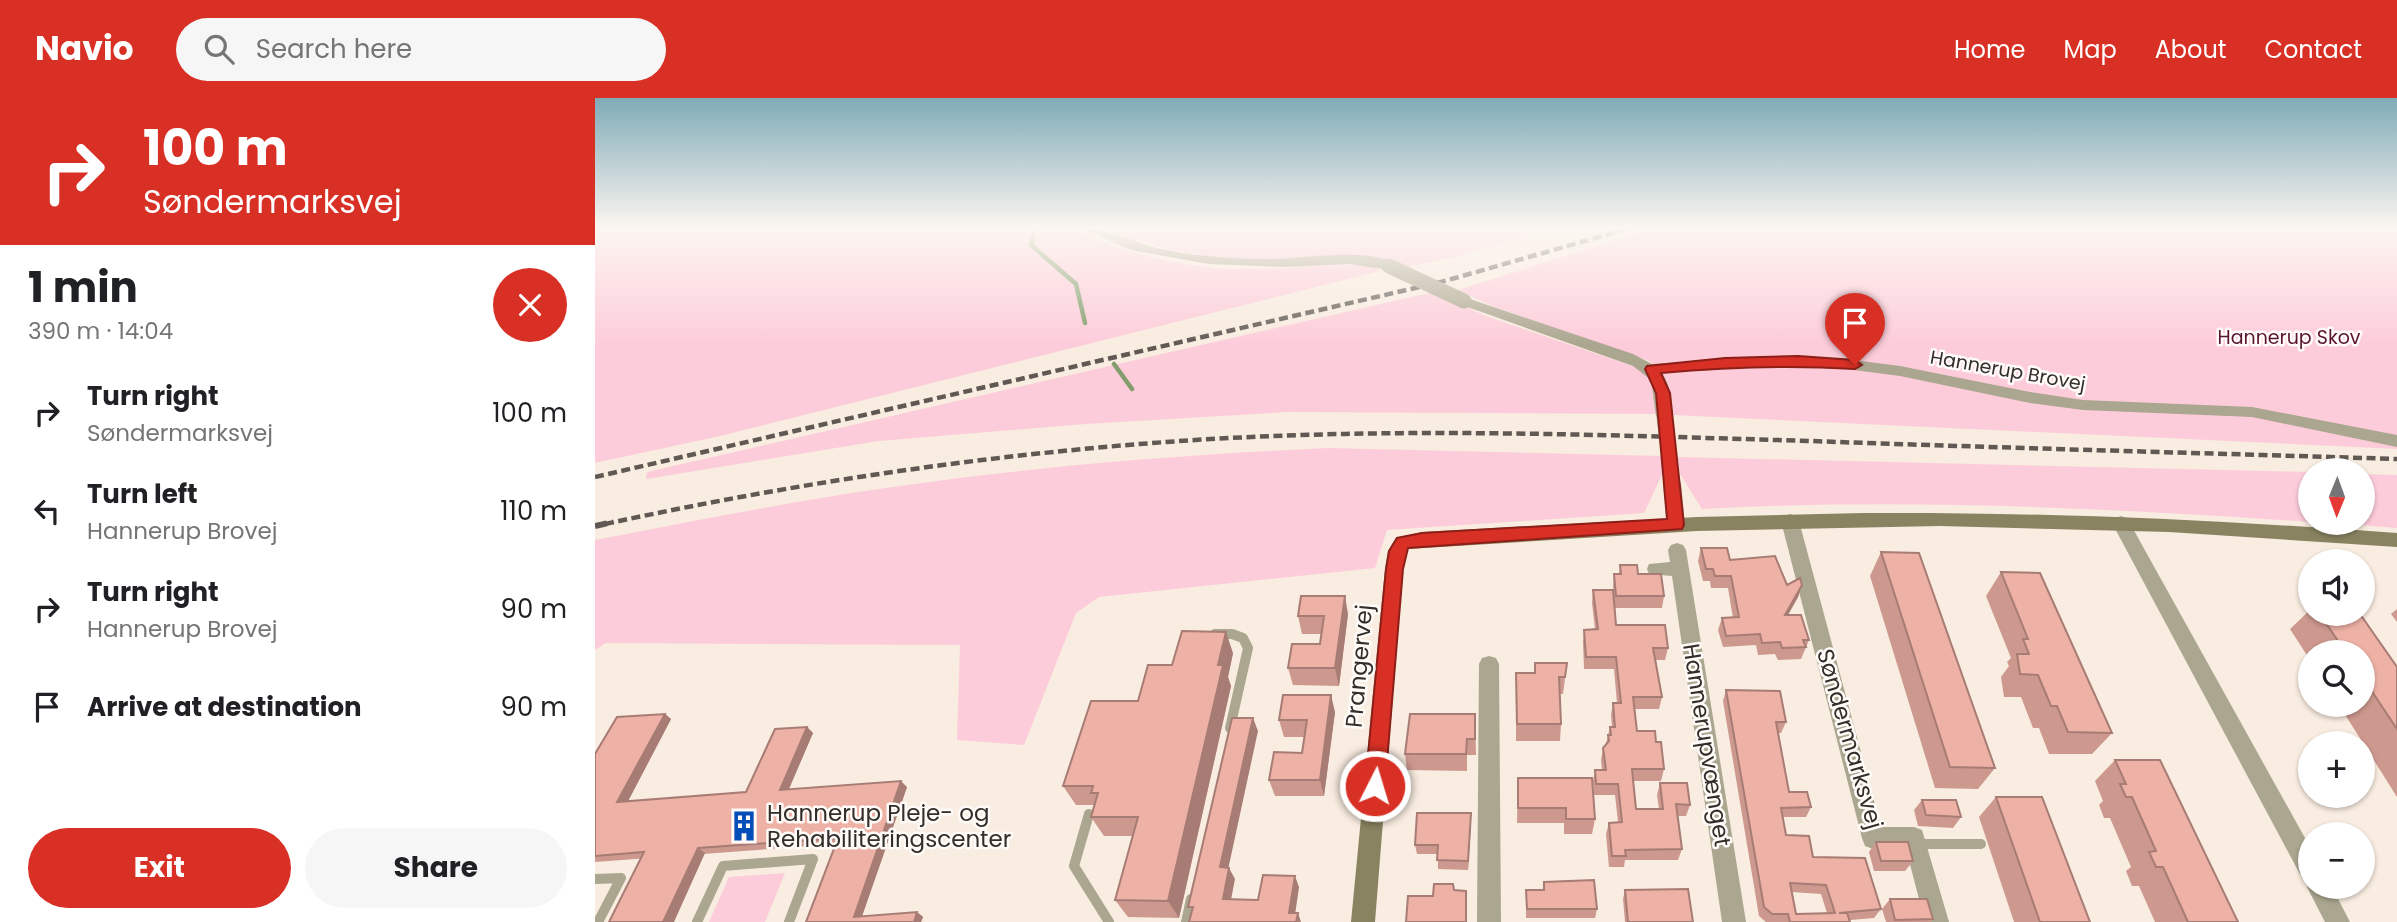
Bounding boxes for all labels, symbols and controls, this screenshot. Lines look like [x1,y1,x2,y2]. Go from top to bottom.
search box [176,18,666,81]
text: Navio [35,25,134,72]
icon: search [200,30,238,68]
text: Search here [256,31,412,67]
text: Home [1954,33,2026,66]
text: Map [2064,33,2117,66]
text: About [2155,33,2226,66]
text: Contact [2264,33,2362,66]
text: 100 m [143,114,288,182]
icon: right [28,126,119,217]
text: Søndermarksvej [143,179,402,224]
text: 1 min [28,258,138,317]
button: close [493,268,567,342]
pin [1825,293,1885,365]
icon: arrive [1836,304,1874,342]
text: 390 m · 14:04 [28,315,173,347]
park label: Hannerup Skov [2217,324,2361,351]
street label: Hannerup Brovej [1928,344,2088,397]
text: Turn right [87,378,219,414]
icon: right [28,394,66,432]
text: 100 m [492,395,567,431]
text: Søndermarksvej [87,417,273,449]
north arrow [2298,458,2375,536]
map controls [2298,458,2375,899]
text: Turn left [87,476,198,512]
icon: left [28,492,66,530]
text: 110 m [500,493,567,529]
text: Hannerup Brovej [87,515,277,547]
button: sound [2298,549,2375,626]
text: Turn right [87,574,219,610]
icon: right [28,590,66,628]
text: 90 m [501,591,567,627]
street label: Prangervej [1338,603,1380,729]
text: Hannerup Brovej [87,613,277,645]
button: search [2298,640,2375,717]
street label: Hannerupvænget [1675,641,1739,849]
street label: Søndermarksvej [1809,645,1891,833]
icon: arrive [28,688,66,726]
text: Arrive at destination [87,689,362,725]
text: 90 m [501,689,567,725]
button: + [2298,731,2375,808]
position arrow [1338,749,1412,823]
place label: Hannerup Pleje- og Rehabiliteringscenter [767,797,1011,855]
building icon: Hannerup Pleje- og Rehabiliteringscenter [727,809,761,843]
button: − [2298,822,2375,899]
button: Exit [28,828,291,908]
button: Share [305,828,567,908]

